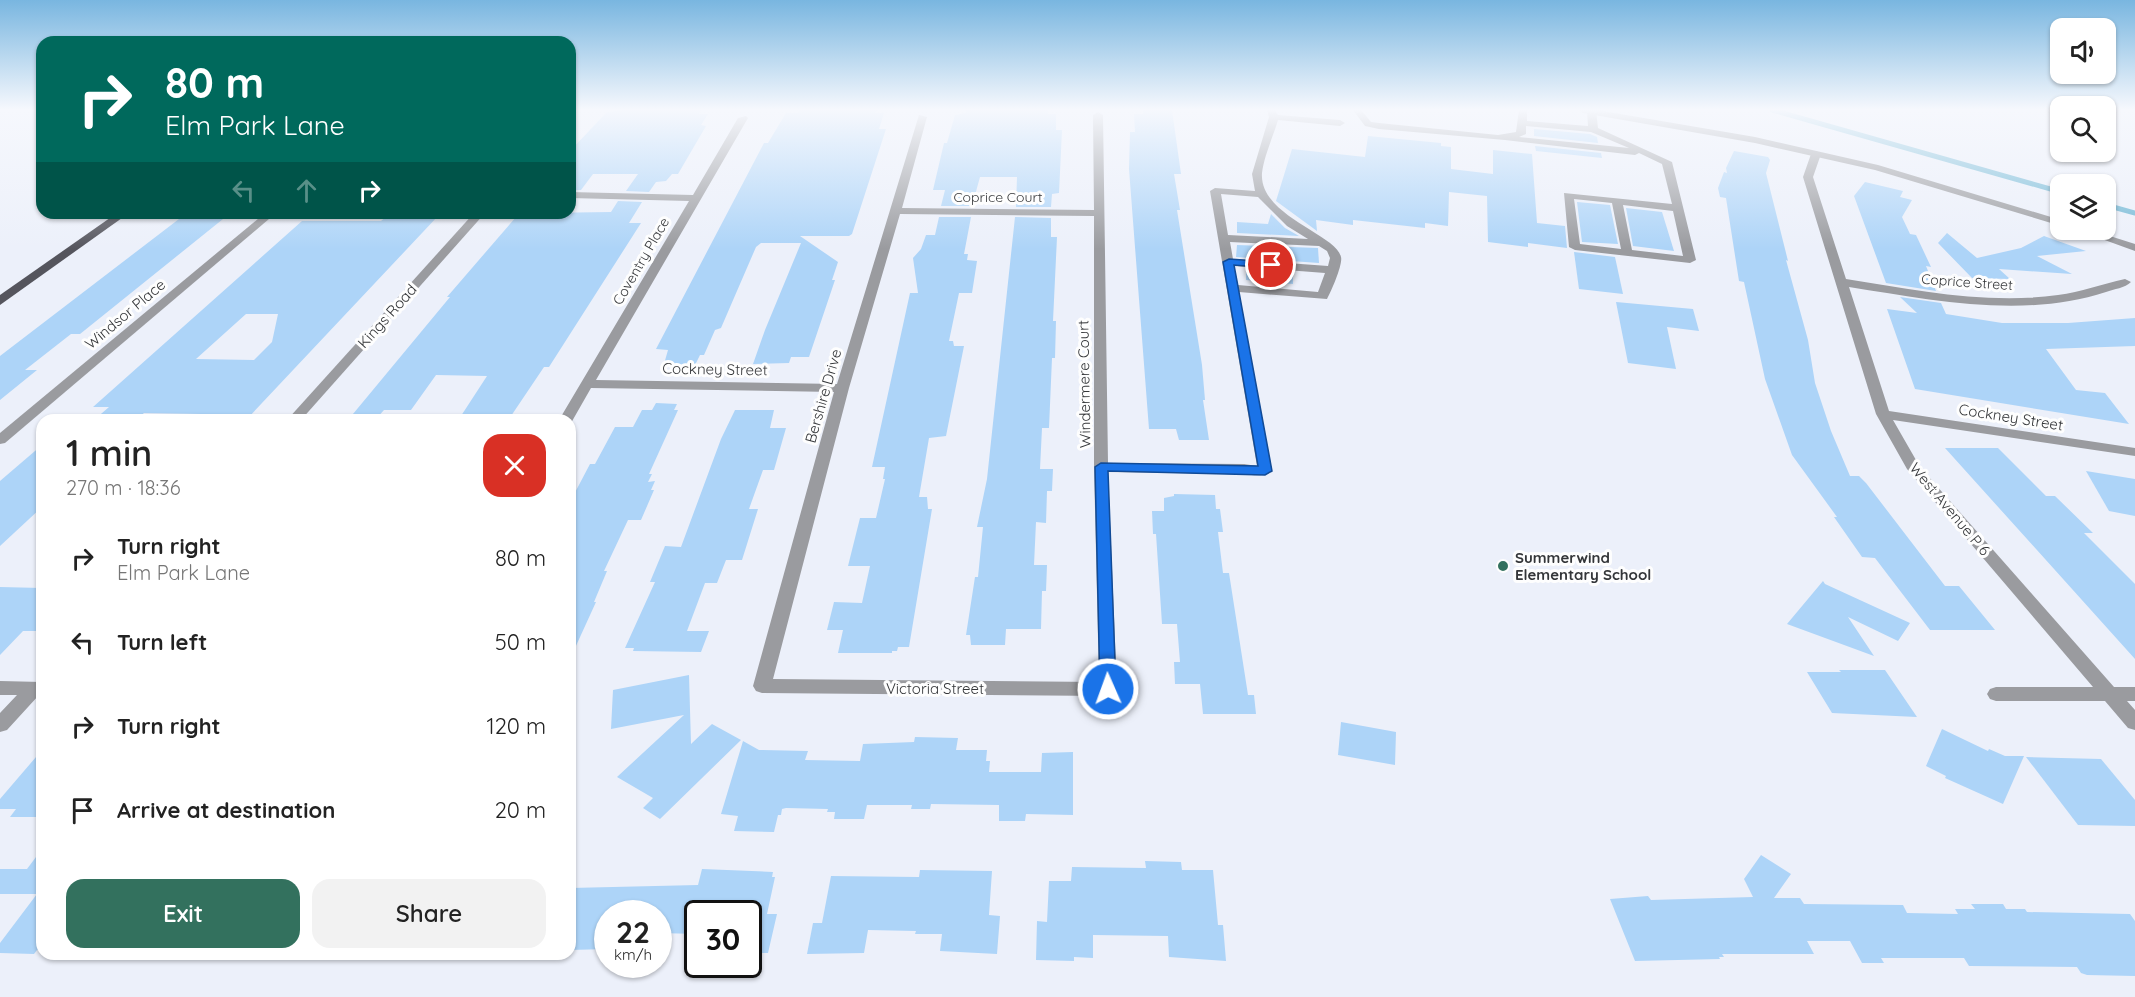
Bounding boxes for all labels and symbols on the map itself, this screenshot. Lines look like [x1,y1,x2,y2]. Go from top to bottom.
street label: Coprice Court [953,188,1043,206]
street label: Coventry Place [609,214,673,308]
pin [1245,239,1296,290]
street label: Coprice Street [1921,270,2014,294]
street label: Windsor Place [81,275,169,353]
street label: Kings Road [353,280,421,352]
street label: Windermere Court [1073,320,1095,448]
street label: Bershire Drive [801,347,845,445]
street label: Cockney Street [662,359,768,379]
street label: Cockney Street [1957,399,2065,435]
street label: West Avenue P 6 [1906,459,1994,559]
place label: Summerwind Elementary School [1515,548,1651,584]
marker: Summerwind Elementary School [1496,559,1510,573]
position arrow [1076,657,1140,721]
street label: Victoria Street [886,679,984,698]
speed limit sign: 30 [684,900,762,978]

